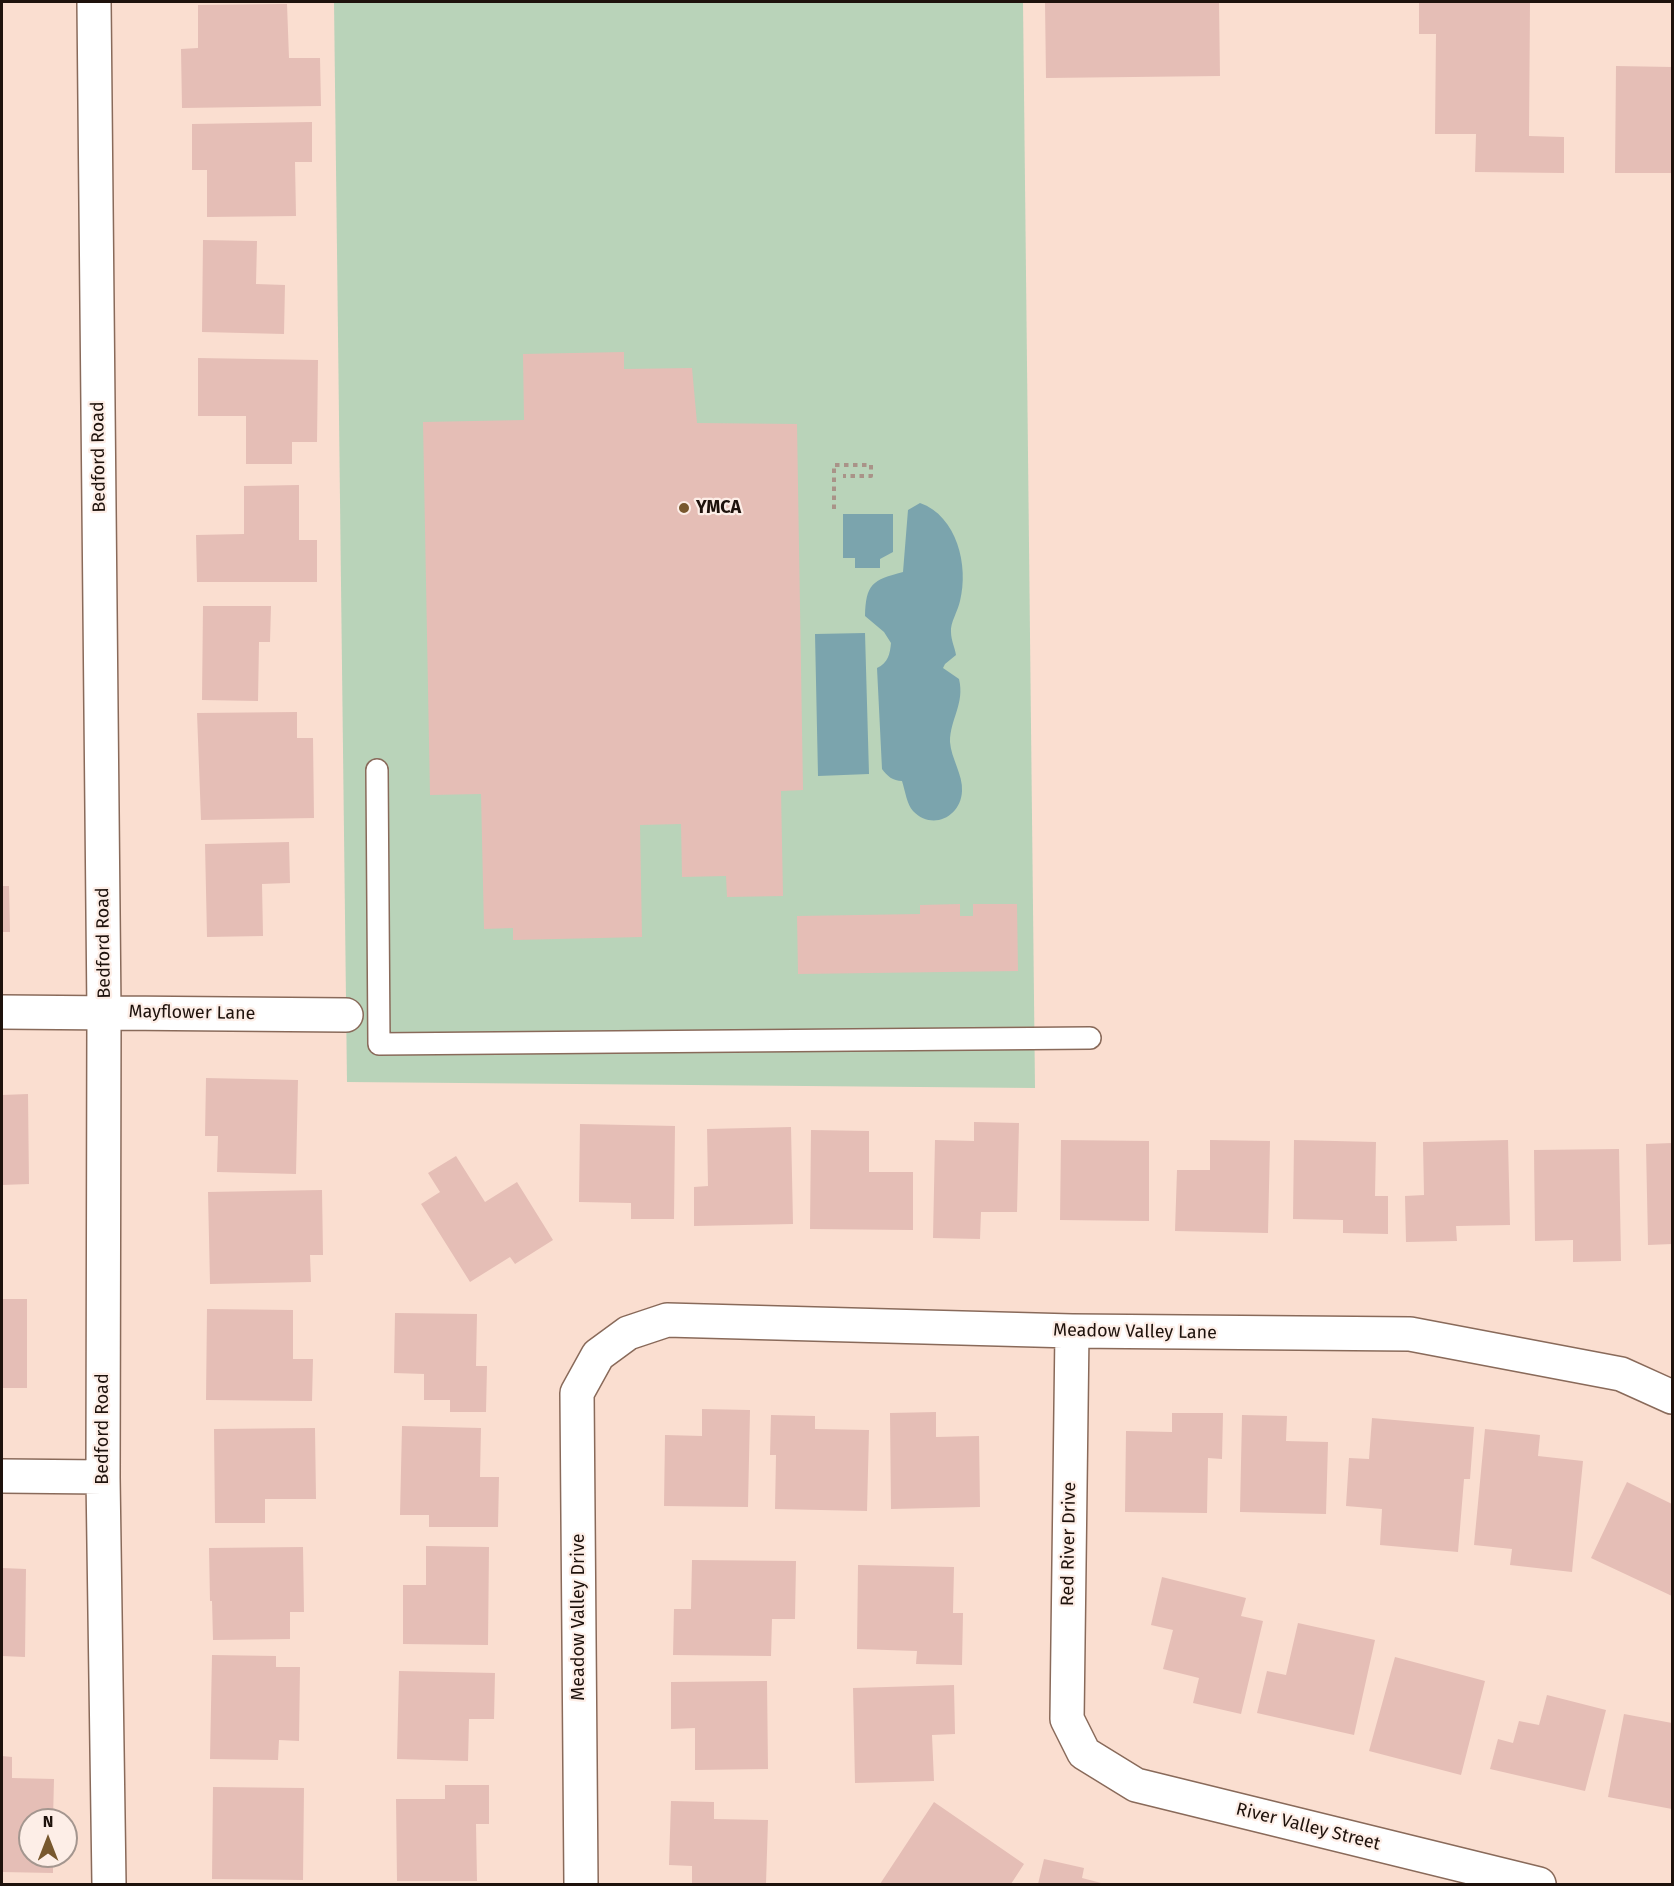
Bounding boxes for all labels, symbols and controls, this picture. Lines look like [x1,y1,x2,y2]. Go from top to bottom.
street label: Bedford Road [87,401,111,513]
place label: YMCA [696,497,741,519]
marker: YMCA [677,501,691,515]
street label: Bedford Road [92,887,116,999]
street label: Mayflower Lane [128,1001,256,1025]
street label: Meadow Valley Lane [1053,1320,1217,1344]
street label: Bedford Road [92,1373,114,1485]
street label: Red River Drive [1057,1482,1081,1606]
street label: Meadow Valley Drive [568,1533,590,1701]
street label: River Valley Street [1234,1799,1382,1855]
north arrow [18,1808,78,1868]
text: N [43,1812,53,1831]

